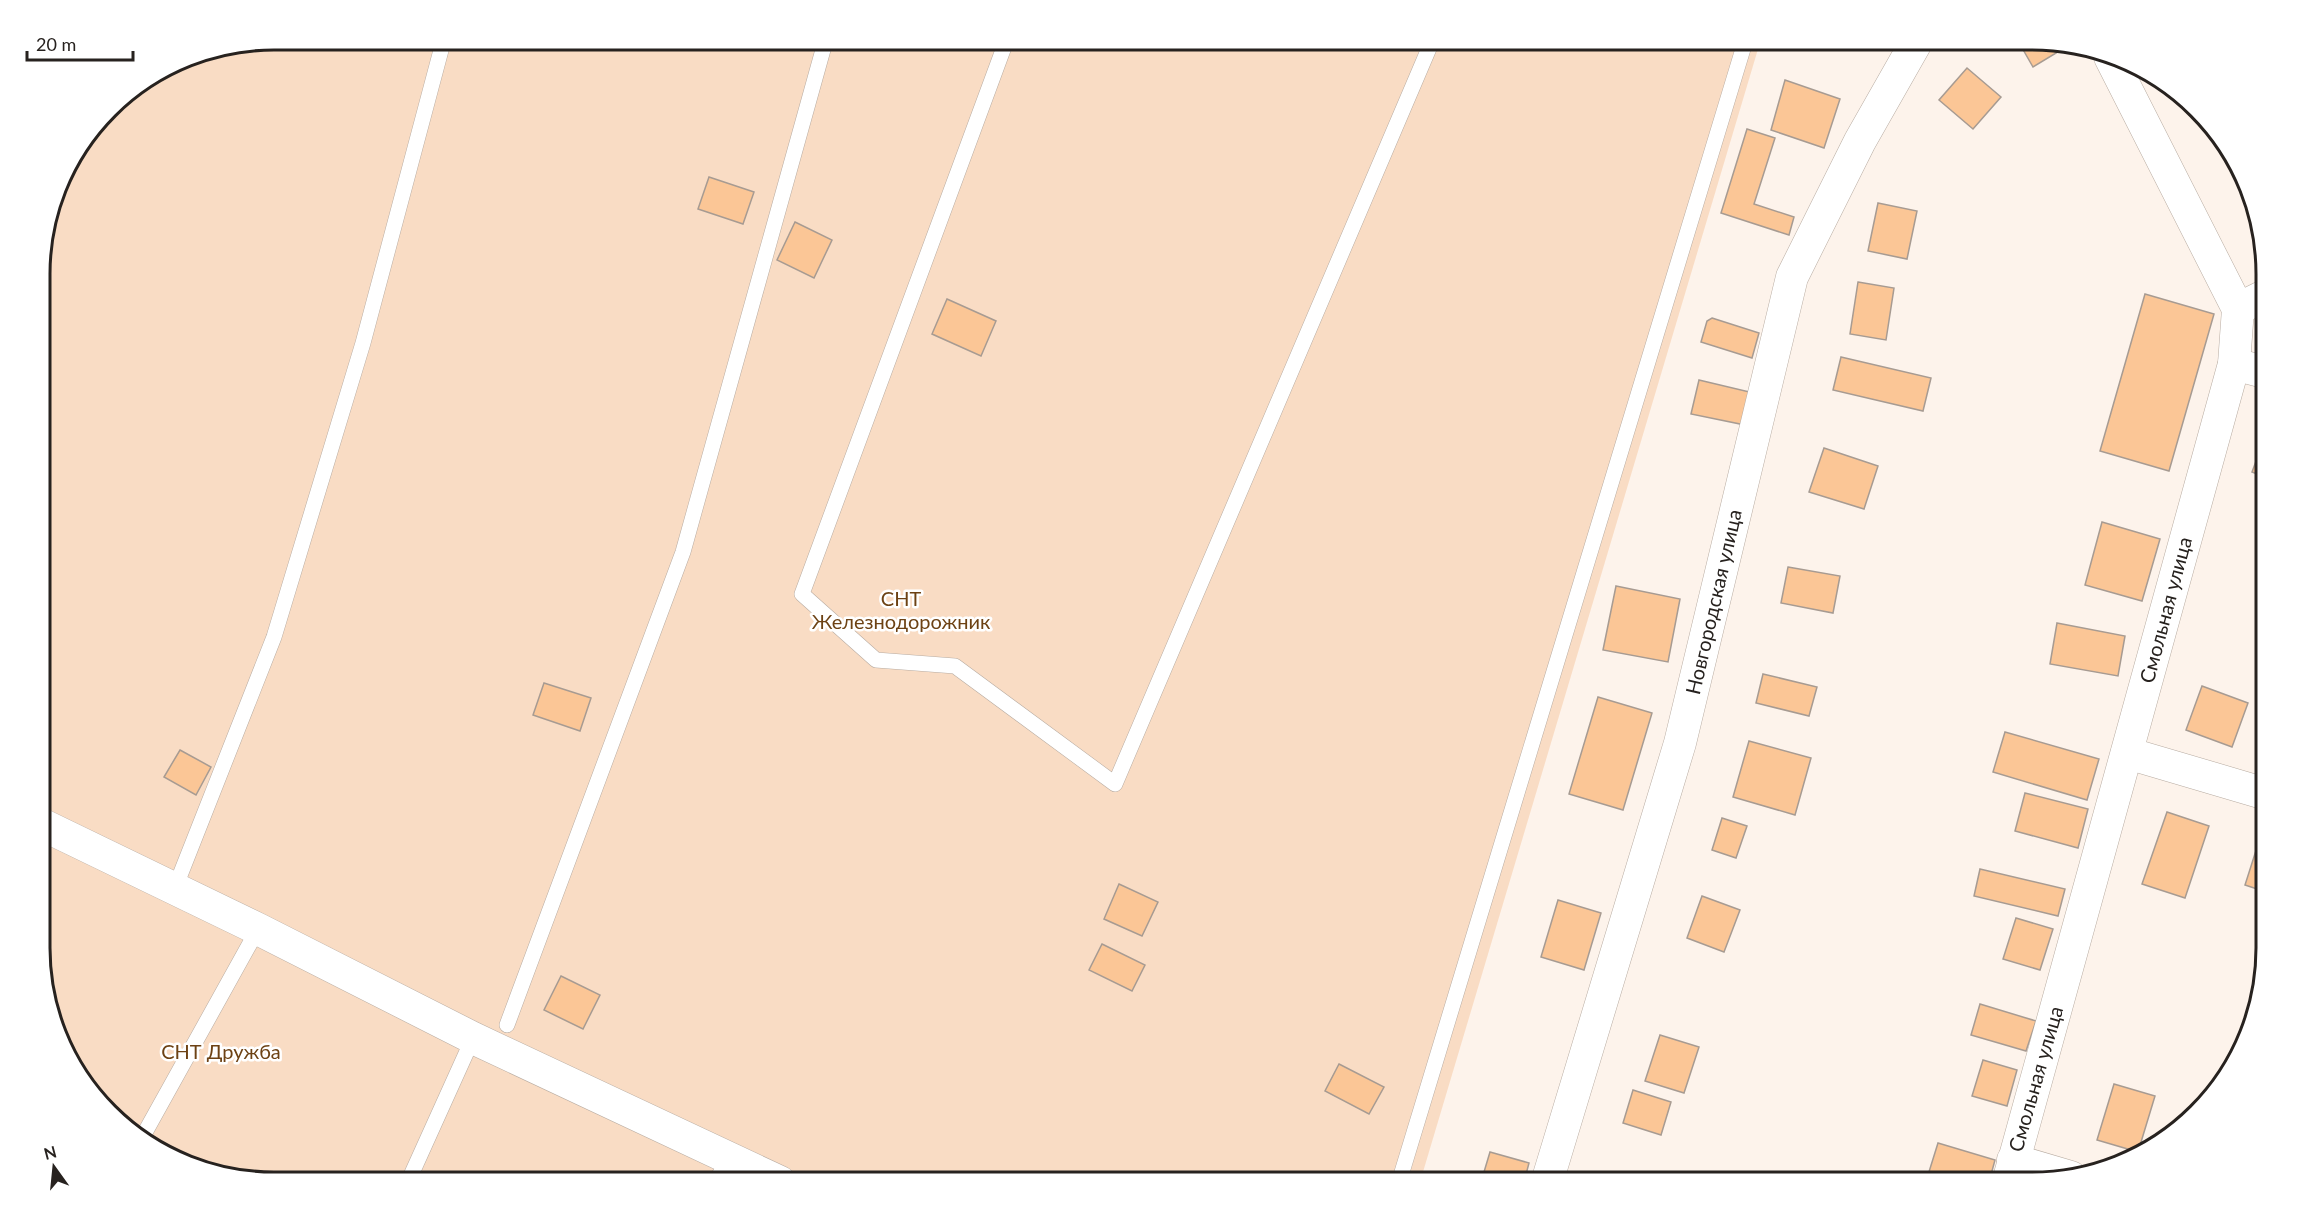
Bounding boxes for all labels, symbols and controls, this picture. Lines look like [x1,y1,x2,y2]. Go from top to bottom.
scale bar [27,24,134,62]
text: 20 m [36,33,76,55]
street label: Новгородская улица [1680,507,1746,697]
street label: Смольная улица [2134,534,2196,686]
park label: СНТ Железнодорожник [812,586,991,633]
street label: Смольная улица [2003,1003,2067,1154]
park label: СНТ Дружба [161,1039,281,1063]
north arrow [24,1137,84,1197]
text: N [42,1141,58,1163]

